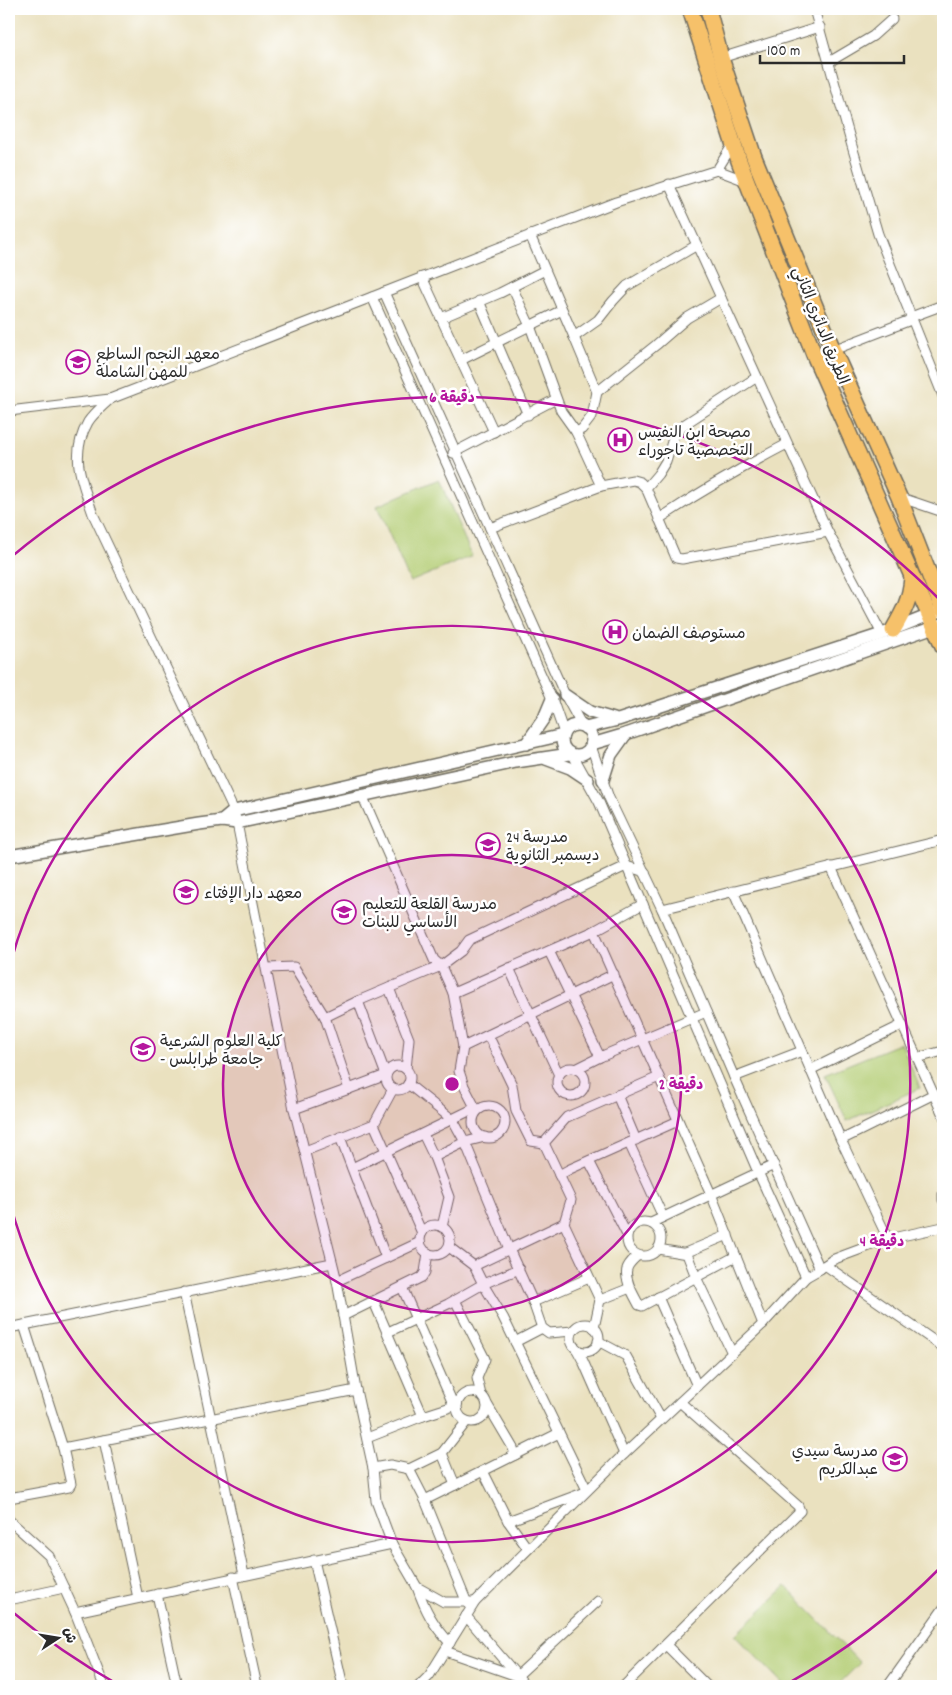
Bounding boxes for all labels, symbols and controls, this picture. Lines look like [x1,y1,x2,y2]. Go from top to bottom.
scale bar [760,32,903,64]
text: 100 m [767,41,800,63]
street label: الطريق الدائري الثاني [785,263,854,389]
place label: معهد النجم الساطع للمهن الشاملة [96,344,220,385]
school or university icon: معهد النجم الساطع للمهن الشاملة [65,349,91,375]
text: 6 دقيقة [429,388,475,410]
place label: مصحة ابن النفيس التخصصية تاجوراء [638,422,753,463]
hospital icon: مصحة ابن النفيس التخصصية تاجوراء [607,427,633,453]
hospital icon: مستوصف الضمان [602,619,628,645]
place label: مستوصف الضمان [632,623,746,646]
place label: مدرسة 24 ديسمبر الثانوية [506,827,600,868]
school or university icon: مدرسة 24 ديسمبر الثانوية [475,832,501,858]
school or university icon: معهد دار الإفتاء [173,879,199,905]
place label: معهد دار الإفتاء [204,883,302,906]
place label: مدرسة القلعة للتعليم الأساسي للبنات [362,894,497,936]
school or university icon: مدرسة القلعة للتعليم الأساسي للبنات [331,899,357,925]
place label: كلية العلوم الشرعية - جامعة طرابلس [160,1031,283,1072]
school or university icon: كلية العلوم الشرعية - جامعة طرابلس [130,1036,156,1062]
centre of rings [443,1075,461,1093]
text: 2 دقيقة [659,1075,703,1097]
text: 4 دقيقة [860,1232,904,1254]
place label: مدرسة سيدي عبدالكريم [792,1441,878,1482]
school or university icon: مدرسة سيدي عبدالكريم [882,1446,908,1472]
north arrow [32,1612,82,1662]
text: ش [57,1626,80,1645]

